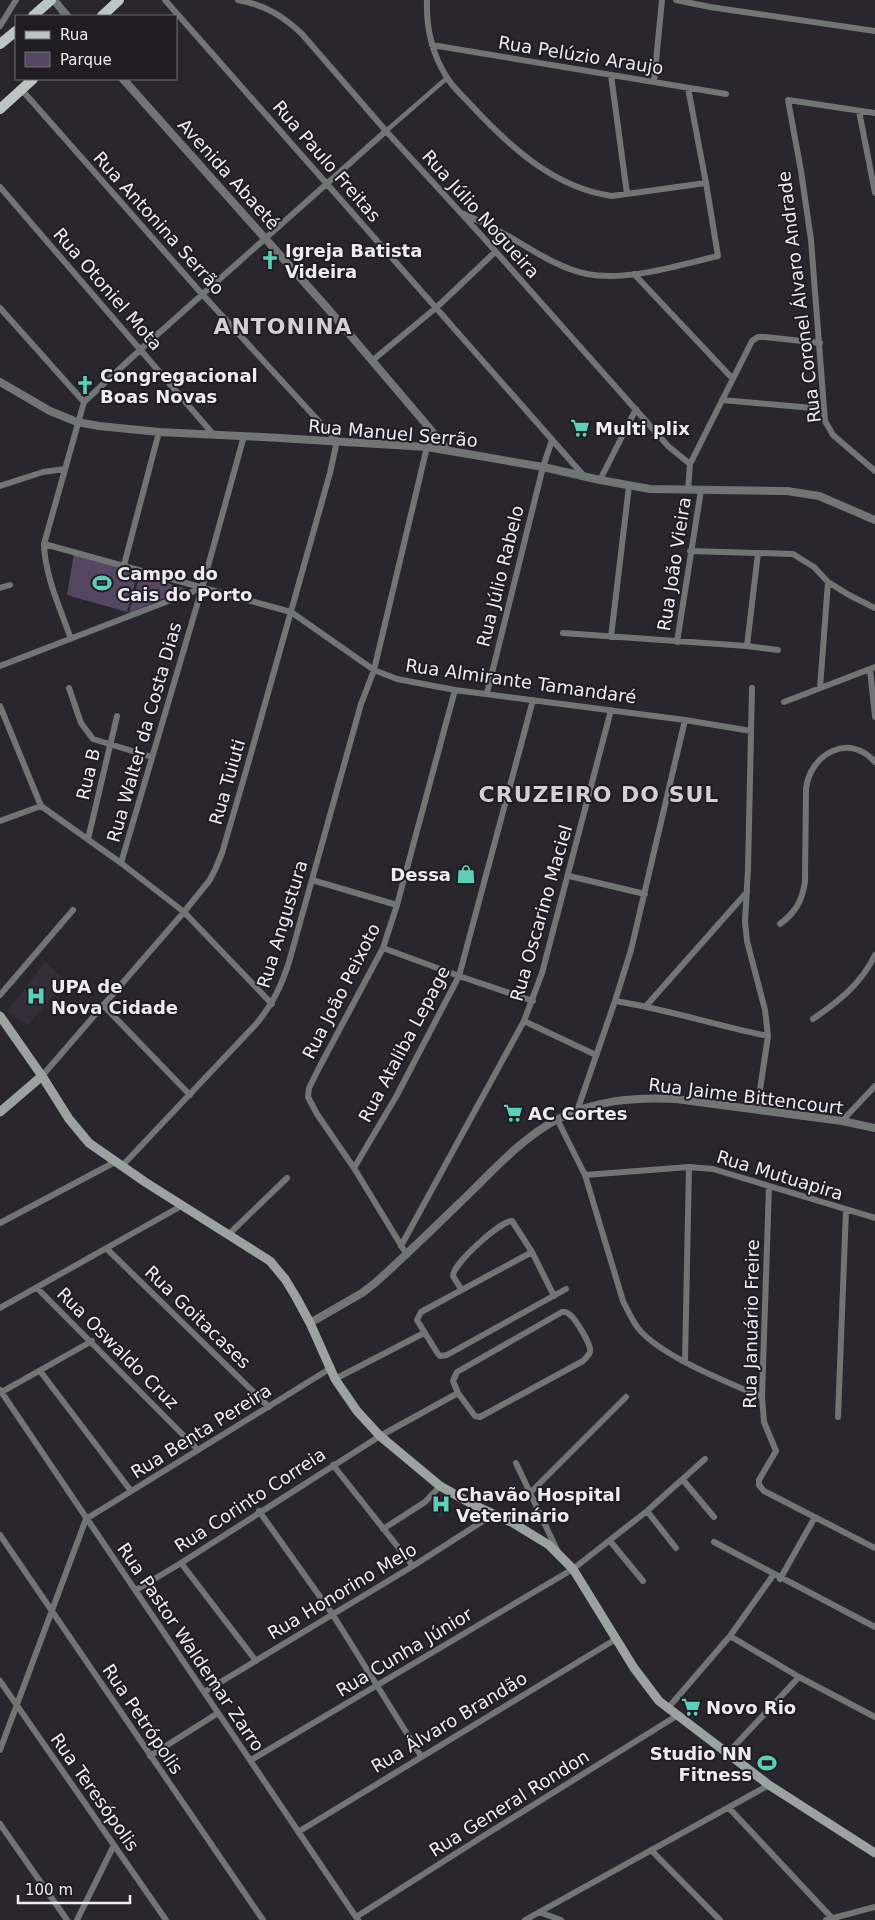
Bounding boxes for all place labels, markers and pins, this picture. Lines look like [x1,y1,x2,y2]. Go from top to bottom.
place label: Igreja Batista Videira [285,240,422,282]
church icon: Igreja Batista Videira [259,249,281,271]
place label: Congregacional Boas Novas [100,365,258,407]
church icon: Congregacional Boas Novas [74,374,96,396]
supermarket icon: Multi plix [569,417,591,439]
place label: Multi plix [595,418,690,439]
place label: Campo do Cais do Porto [117,563,252,605]
sports icon: Campo do Cais do Porto [91,572,113,594]
shop icon: Dessa [455,863,477,885]
place label: Dessa [390,864,451,885]
place label: UPA de Nova Cidade [51,976,178,1018]
hospital icon: UPA de Nova Cidade [25,985,47,1007]
supermarket icon: AC Cortes [502,1102,524,1124]
place label: AC Cortes [528,1103,627,1124]
place label: Chavão Hospital Veterinário [456,1484,621,1526]
hospital icon: Chavão Hospital Veterinário [430,1493,452,1515]
supermarket icon: Novo Rio [680,1696,702,1718]
place label: Novo Rio [706,1697,796,1718]
place label: Studio NN Fitness [650,1743,752,1785]
sports icon: Studio NN Fitness [756,1752,778,1774]

